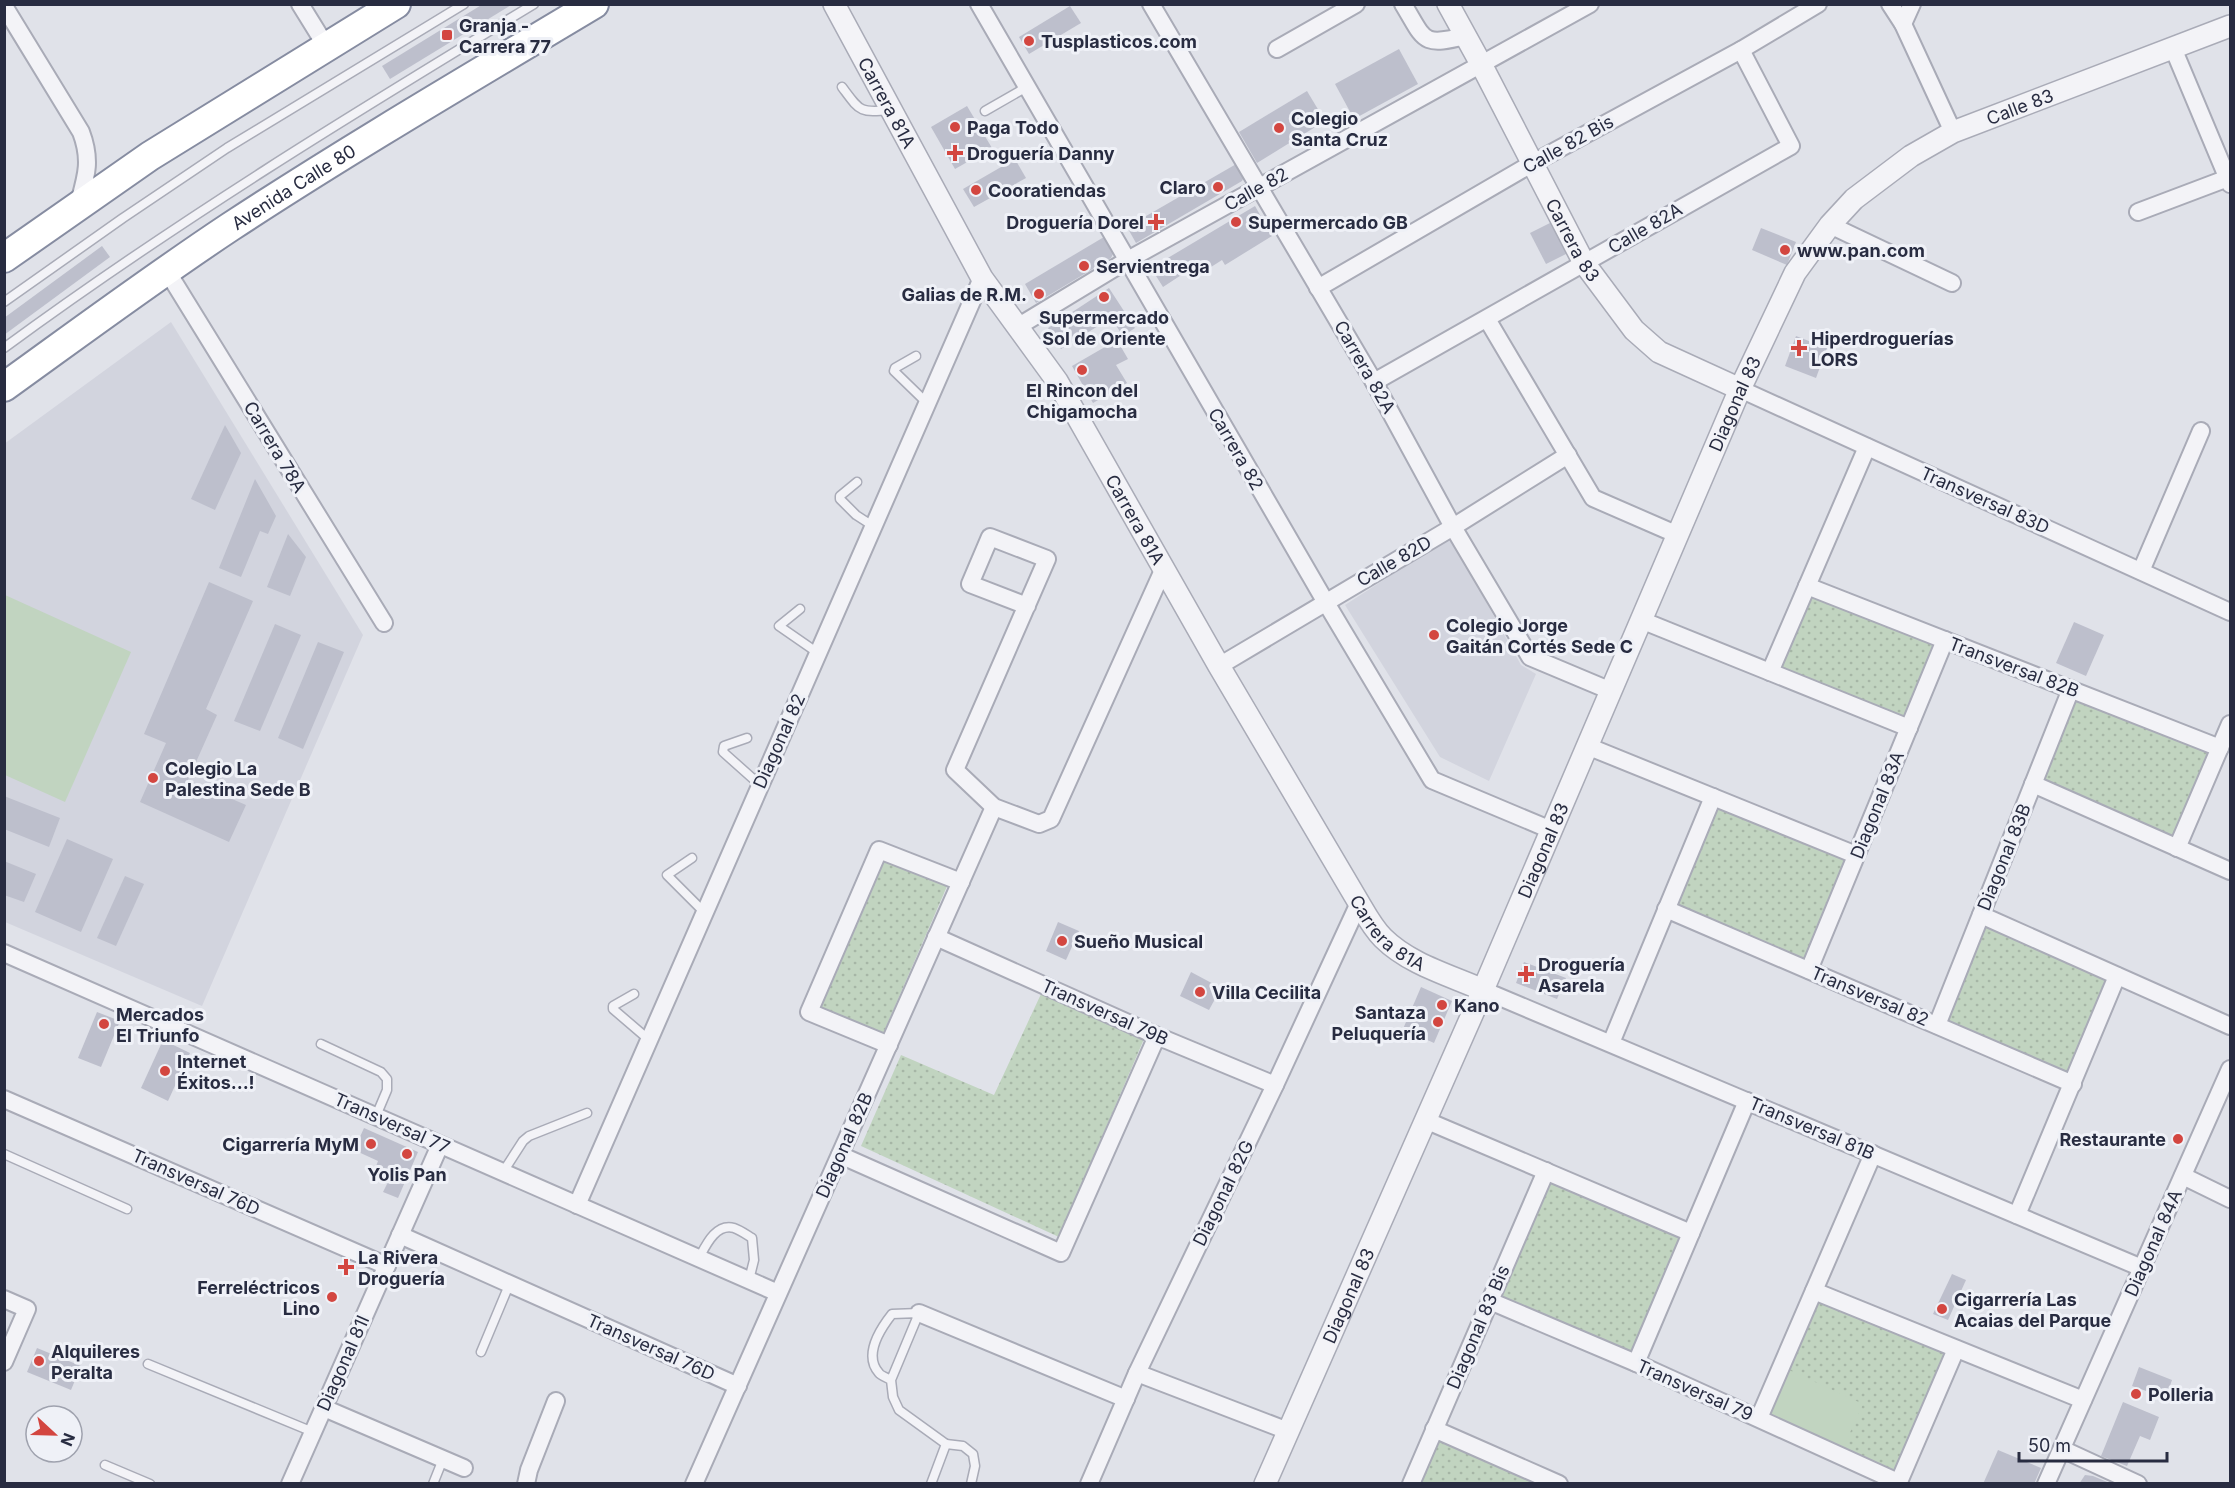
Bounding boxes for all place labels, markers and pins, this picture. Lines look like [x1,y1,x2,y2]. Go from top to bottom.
place label: Granja - Carrera 77 [459,15,551,57]
marker: Granja - Carrera 77 [440,28,454,42]
place label: Tusplasticos.com [1041,31,1197,52]
marker: Tusplasticos.com [1022,34,1036,48]
place label: Colegio Santa Cruz [1291,108,1388,150]
place label: Paga Todo [967,117,1059,138]
marker: Paga Todo [948,120,962,134]
marker: Colegio Santa Cruz [1272,121,1286,135]
place label: Droguería Danny [967,143,1115,164]
marker: Droguería Danny [948,146,962,160]
place label: Claro [1159,177,1206,198]
place label: Cooratiendas [988,180,1106,201]
marker: Claro [1211,180,1225,194]
marker: Cooratiendas [969,183,983,197]
place label: Droguería Dorel [1006,212,1144,233]
place label: Supermercado GB [1248,212,1408,233]
marker: Droguería Dorel [1149,215,1163,229]
marker: Supermercado GB [1229,215,1243,229]
place label: www.pan.com [1797,240,1925,261]
marker: www.pan.com [1778,243,1792,257]
place label: Servientrega [1096,256,1210,277]
marker: Servientrega [1077,259,1091,273]
place label: Galias de R.M. [902,284,1027,305]
marker: Galias de R.M. [1032,287,1046,301]
marker: Supermercado Sol de Oriente [1097,290,1111,304]
place label: Supermercado Sol de Oriente [1039,307,1169,349]
place label: Hiperdroguerías LORS [1811,328,1954,370]
marker: Hiperdroguerías LORS [1792,341,1806,355]
marker: El Rincon del Chigamocha [1075,363,1089,377]
place label: El Rincon del Chigamocha [1026,380,1138,422]
place label: Colegio Jorge Gaitán Cortés Sede C [1446,615,1633,657]
marker: Colegio Jorge Gaitán Cortés Sede C [1427,628,1441,642]
place label: Colegio La Palestina Sede B [165,758,311,800]
marker: Colegio La Palestina Sede B [146,771,160,785]
place label: Sueño Musical [1074,931,1203,952]
marker: Sueño Musical [1055,934,1069,948]
place label: Droguería Asarela [1538,954,1625,996]
marker: Droguería Asarela [1519,967,1533,981]
place label: Villa Cecilita [1212,982,1321,1003]
marker: Villa Cecilita [1193,985,1207,999]
place label: Kano [1454,995,1500,1016]
marker: Kano [1435,998,1449,1012]
place label: Santaza Peluquería [1332,1002,1426,1044]
place label: Mercados El Triunfo [116,1004,204,1046]
marker: Santaza Peluquería [1431,1015,1445,1029]
marker: Mercados El Triunfo [97,1017,111,1031]
place label: Internet Éxitos...! [177,1051,255,1093]
marker: Internet Éxitos...! [158,1064,172,1078]
place label: Restaurante [2059,1129,2166,1150]
marker: Restaurante [2171,1132,2185,1146]
place label: Cigarrería MyM [222,1134,359,1155]
marker: Cigarrería MyM [364,1137,378,1151]
marker: Yolis Pan [400,1147,414,1161]
place label: Yolis Pan [367,1164,447,1185]
place label: La Rivera Droguería [358,1247,445,1289]
marker: La Rivera Droguería [339,1260,353,1274]
place label: Ferreléctricos Lino [197,1277,320,1319]
place label: Cigarrería Las Acaias del Parque [1954,1289,2111,1331]
marker: Ferreléctricos Lino [325,1290,339,1304]
marker: Cigarrería Las Acaias del Parque [1935,1302,1949,1316]
place label: Alquileres Peralta [51,1341,140,1383]
marker: Alquileres Peralta [32,1354,46,1368]
place label: Polleria [2148,1384,2214,1405]
marker: Polleria [2129,1387,2143,1401]

